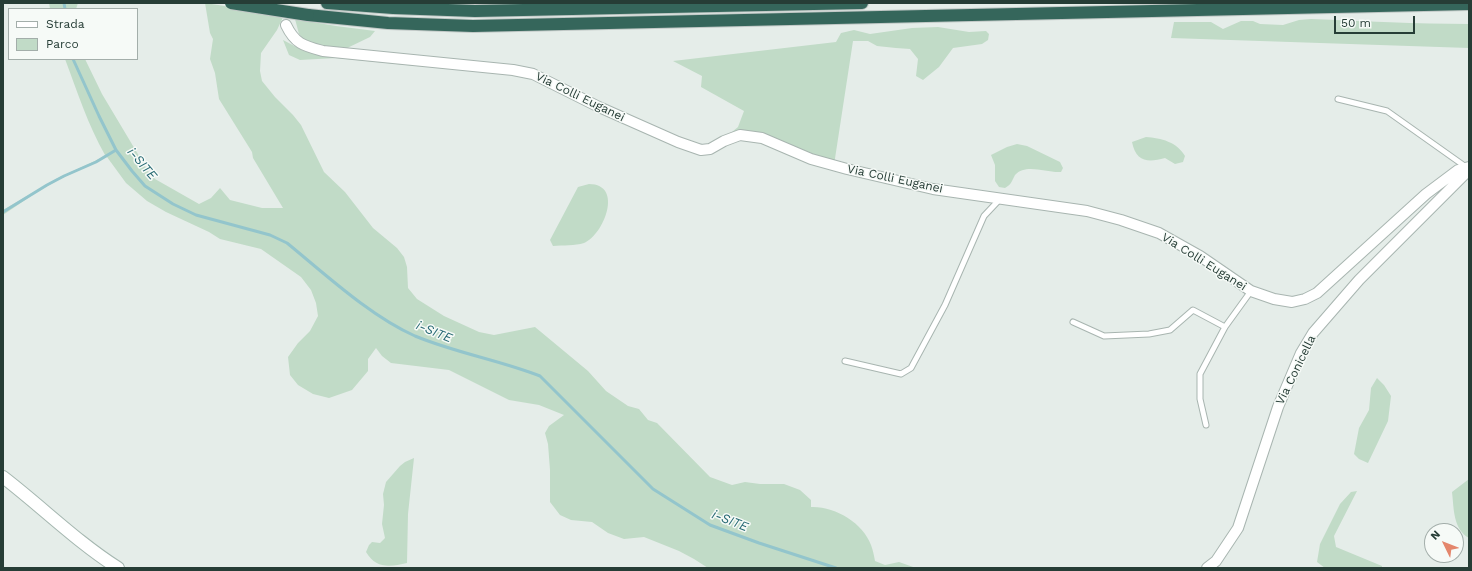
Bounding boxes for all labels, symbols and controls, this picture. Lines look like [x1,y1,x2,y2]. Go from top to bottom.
legend [8,8,138,60]
scale bar [1336,8,1417,34]
text: 50 m [1341,16,1371,30]
text: Strada [46,17,85,31]
text: Parco [46,37,79,51]
street label: Via Colli Euganei [533,69,627,125]
water label: i-SITE [124,145,160,183]
street label: Via Colli Euganei [846,162,944,196]
street label: Via Colli Euganei [1159,230,1249,294]
water label: i-SITE [414,318,454,346]
street label: Via Conicella [1273,333,1319,407]
water label: i-SITE [710,507,750,535]
north arrow [1424,523,1464,563]
text: N [1428,528,1443,543]

